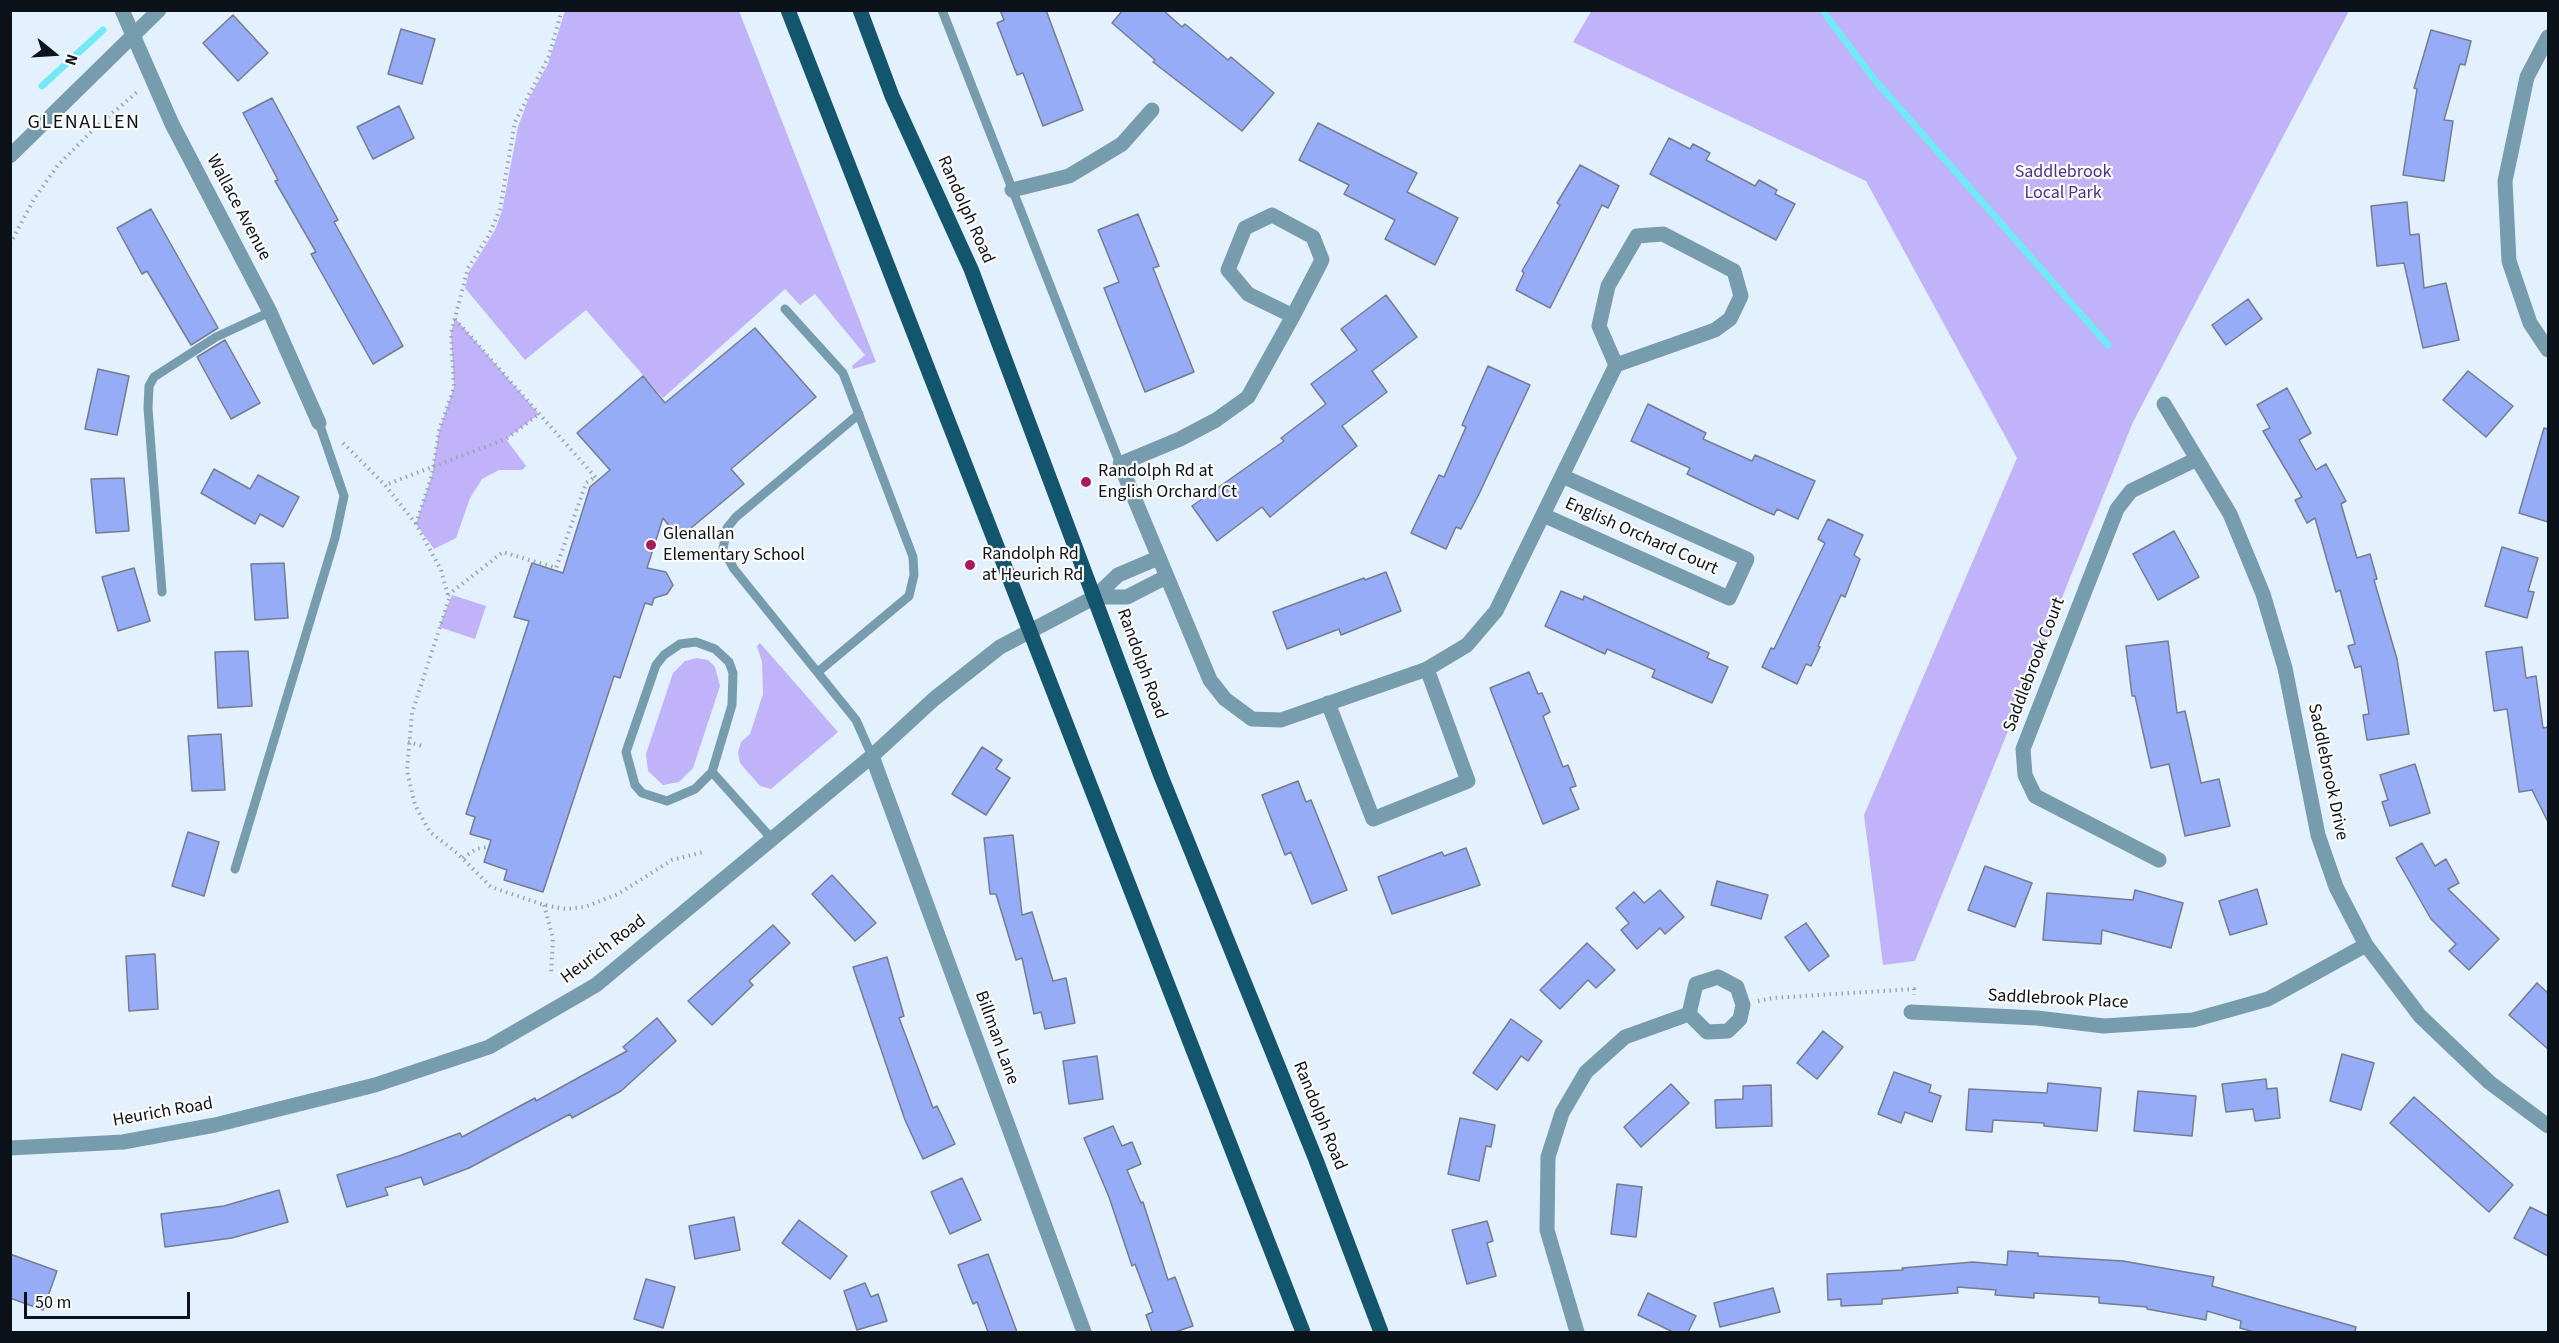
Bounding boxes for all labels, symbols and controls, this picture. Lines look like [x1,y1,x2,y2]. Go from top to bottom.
north arrow [24,24,84,84]
text: N [59,51,83,68]
district label: GLENALLEN [28,112,140,136]
street label: Wallace Avenue [201,151,275,265]
street label: Randolph Road [932,153,998,267]
park label: Saddlebrook Local Park [2015,162,2111,204]
place label: Randolph Rd at English Orchard Ct [1098,461,1237,504]
marker: Randolph Rd at English Orchard Ct [1079,475,1093,489]
street label: English Orchard Court [1561,494,1721,580]
place label: Glenallan Elementary School [663,524,805,566]
marker: Glenallan Elementary School [644,538,658,552]
place label: Randolph Rd at Heurich Rd [982,544,1083,586]
marker: Randolph Rd at Heurich Rd [963,558,977,572]
street label: Saddlebrook Court [1999,595,2071,735]
street label: Randolph Road [1111,606,1171,722]
street label: Saddlebrook Drive [2302,702,2352,842]
street label: Heurich Road [557,911,651,989]
street label: Saddlebrook Place [1987,986,2129,1014]
street label: Billman Lane [969,988,1023,1088]
street label: Randolph Road [1287,1058,1351,1174]
street label: Heurich Road [111,1094,215,1132]
scale bar [27,1280,194,1318]
text: 50 m [35,1290,71,1315]

